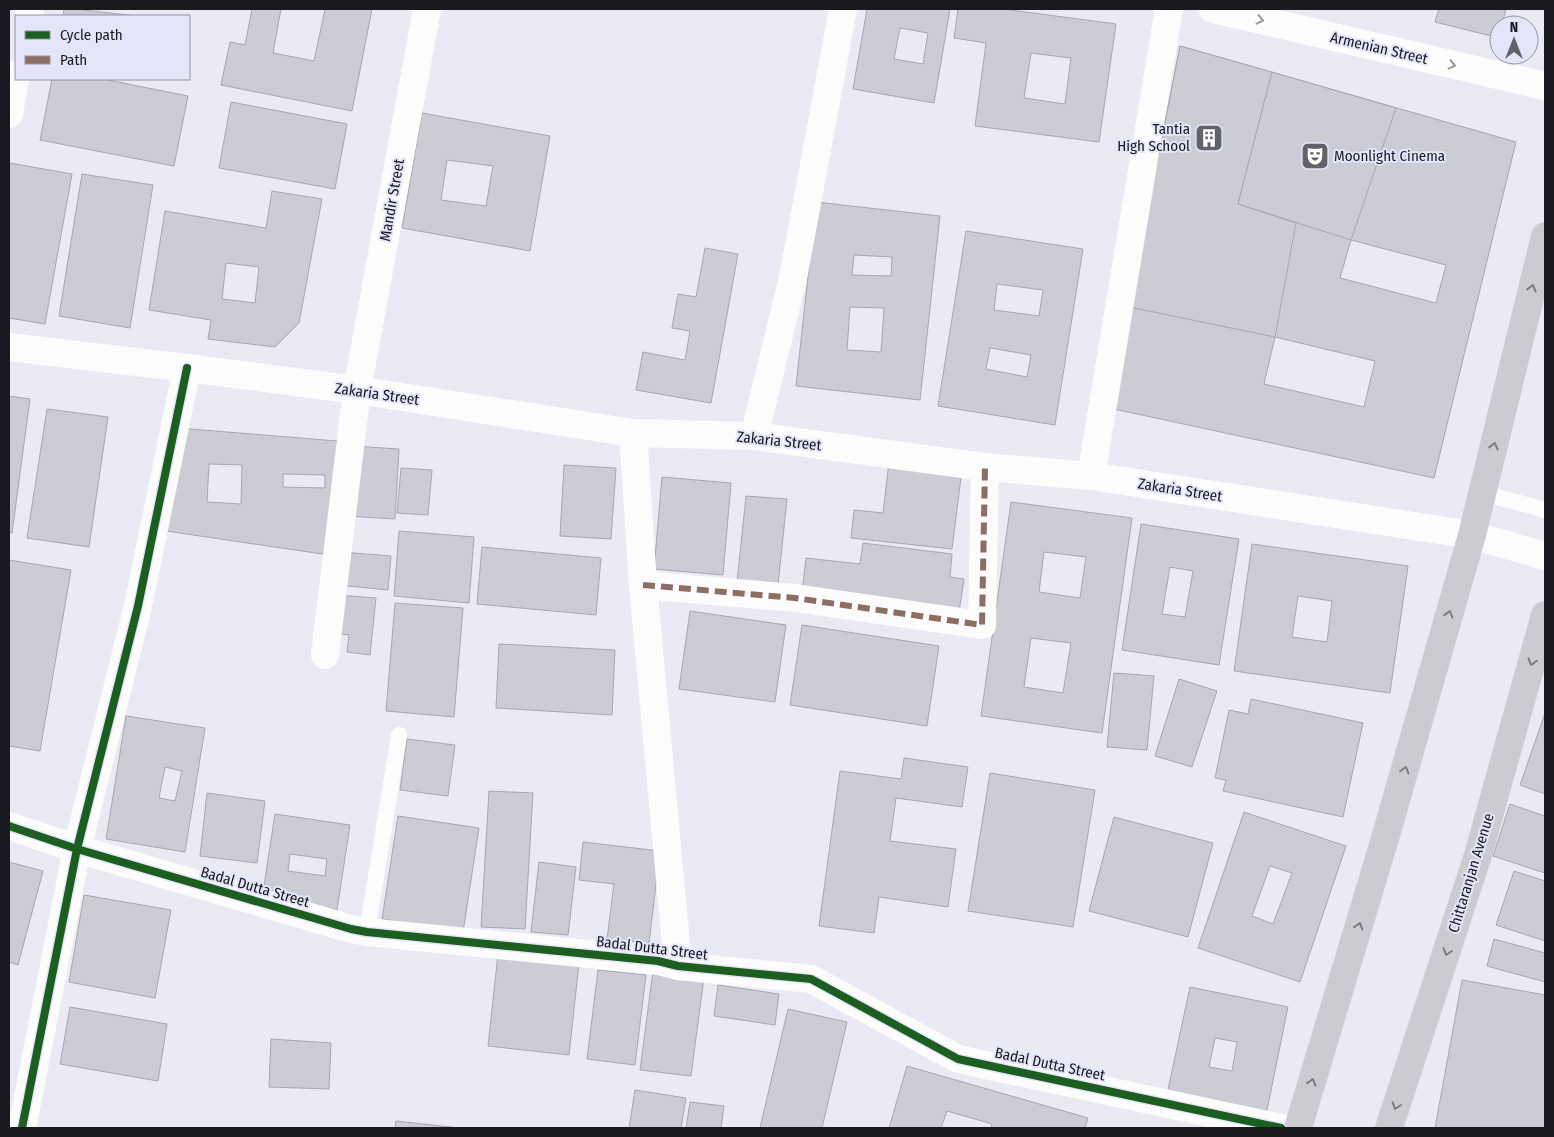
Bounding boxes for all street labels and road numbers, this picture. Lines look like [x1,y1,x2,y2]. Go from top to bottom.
street label: Armenian Street [1329,28,1430,68]
street label: Mandir Street [376,157,408,243]
street label: Zakaria Street [334,379,420,409]
street label: Zakaria Street [736,428,822,454]
street label: Zakaria Street [1137,474,1224,506]
street label: Chittaranjan Avenue [1444,811,1498,935]
street label: Badal Dutta Street [199,863,312,911]
street label: Badal Dutta Street [595,932,709,964]
street label: Badal Dutta Street [993,1044,1107,1084]

